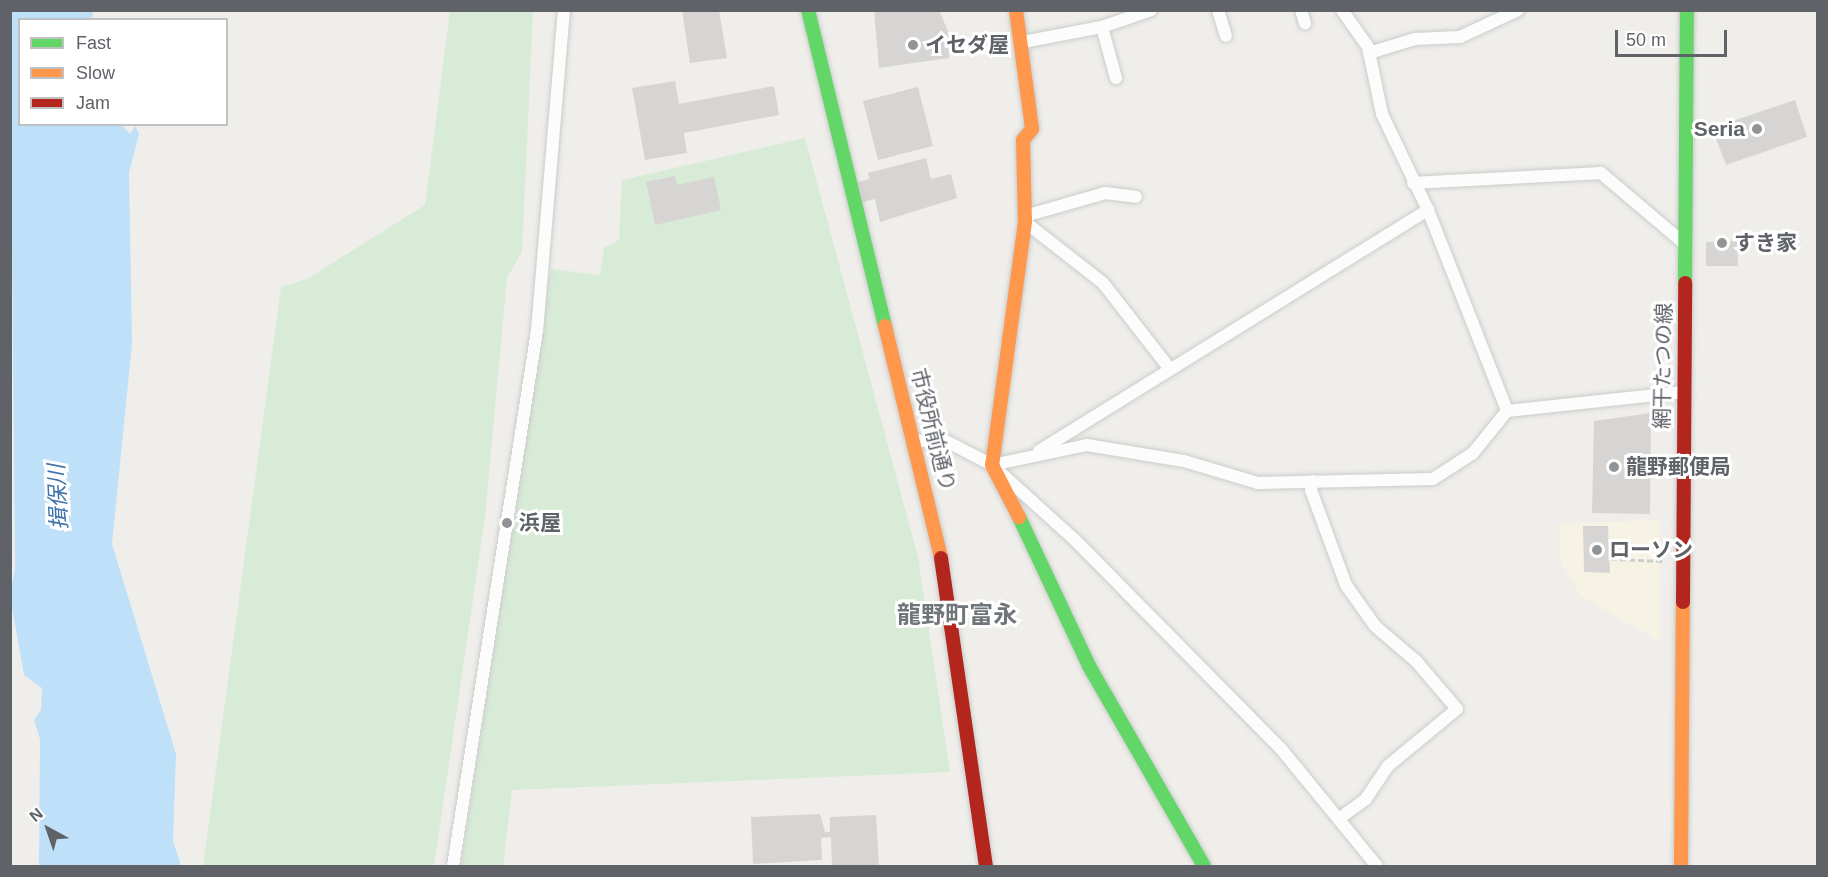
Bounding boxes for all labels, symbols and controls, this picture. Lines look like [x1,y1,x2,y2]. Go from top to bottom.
legend [18,18,228,126]
scale bar [1618,18,1730,56]
text: 50 m [1626,30,1666,50]
place label: イセダ屋 [925,32,1009,58]
text: Fast [76,33,111,53]
marker: イセダ屋 [906,38,920,52]
text: Slow [76,63,115,83]
text: Jam [76,93,110,113]
place label: Seria [1694,116,1745,142]
marker: Seria [1750,122,1764,136]
place label: すき家 [1734,230,1797,256]
marker: すき家 [1715,236,1729,250]
street label: 網干たつの線 [1649,303,1677,429]
street label: 市役所前通り [906,366,960,494]
place label: 龍野郵便局 [1626,454,1731,480]
marker: 龍野郵便局 [1607,460,1621,474]
water label: 揖保川 [43,463,73,531]
place label: 浜屋 [519,510,561,536]
marker: 浜屋 [500,516,514,530]
place label: ローソン [1609,537,1693,563]
marker: ローソン [1590,543,1604,557]
district label: 龍野町富永 [897,601,1017,629]
north arrow [18,799,78,859]
text: N [26,805,46,825]

